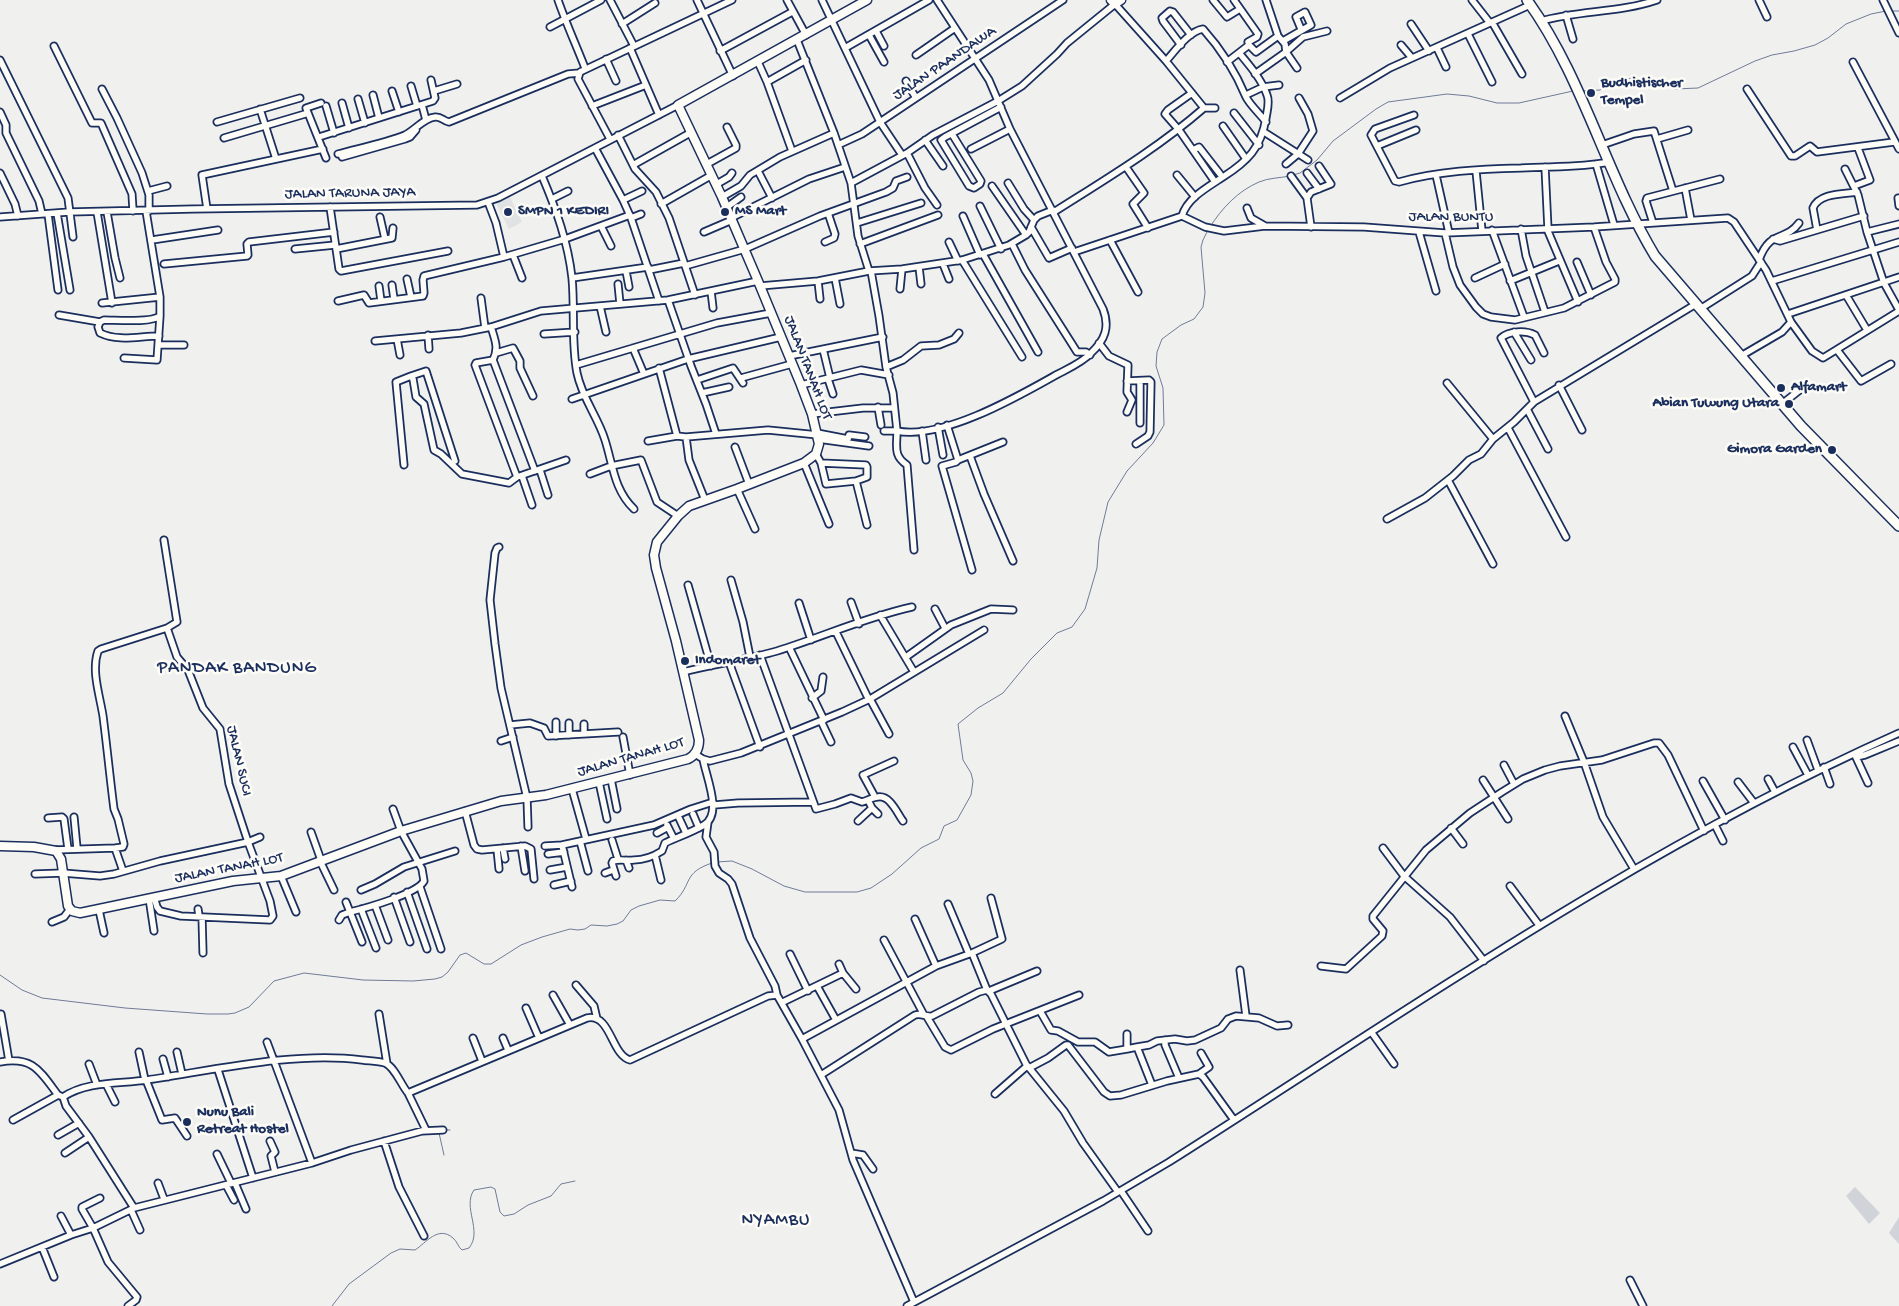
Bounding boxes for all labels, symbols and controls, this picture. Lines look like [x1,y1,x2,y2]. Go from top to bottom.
street label: JALAN PAANDAWA [890,23,1000,105]
place label: Budhistischer Tempel [1601,75,1682,110]
marker: Budhistischer Tempel [1585,87,1597,99]
street label: JALAN TARUNA JAYA [285,184,415,204]
place label: SMPN 1 KEDIRI [518,203,609,221]
place label: MS Mart [735,203,786,221]
marker: SMPN 1 KEDIRI [502,206,514,218]
marker: MS Mart [719,206,731,218]
street label: JALAN BUNTU [1408,209,1494,227]
street label: JALAN TANAH LOT [779,313,835,423]
place label: Alfamart [1791,379,1846,397]
marker: Alfamart [1775,382,1787,394]
place label: Abian Tuwung Utara [1653,395,1779,413]
marker: Abian Tuwung Utara [1783,398,1795,410]
place label: Gimora Garden [1727,441,1822,459]
marker: Gimora Garden [1826,444,1838,456]
place label: Indomaret [695,652,760,670]
marker: Indomaret [679,655,691,667]
district label: PANDAK BANDUNG [155,658,319,680]
street label: JALAN SUCI [221,724,255,798]
street label: JALAN TANAH LOT [576,734,686,782]
street label: JALAN TANAH LOT [173,850,285,888]
place label: Nunu Bali Retreat Hostel [197,1104,289,1139]
marker: Nunu Bali Retreat Hostel [181,1116,193,1128]
district label: NYAMBU [741,1210,811,1232]

